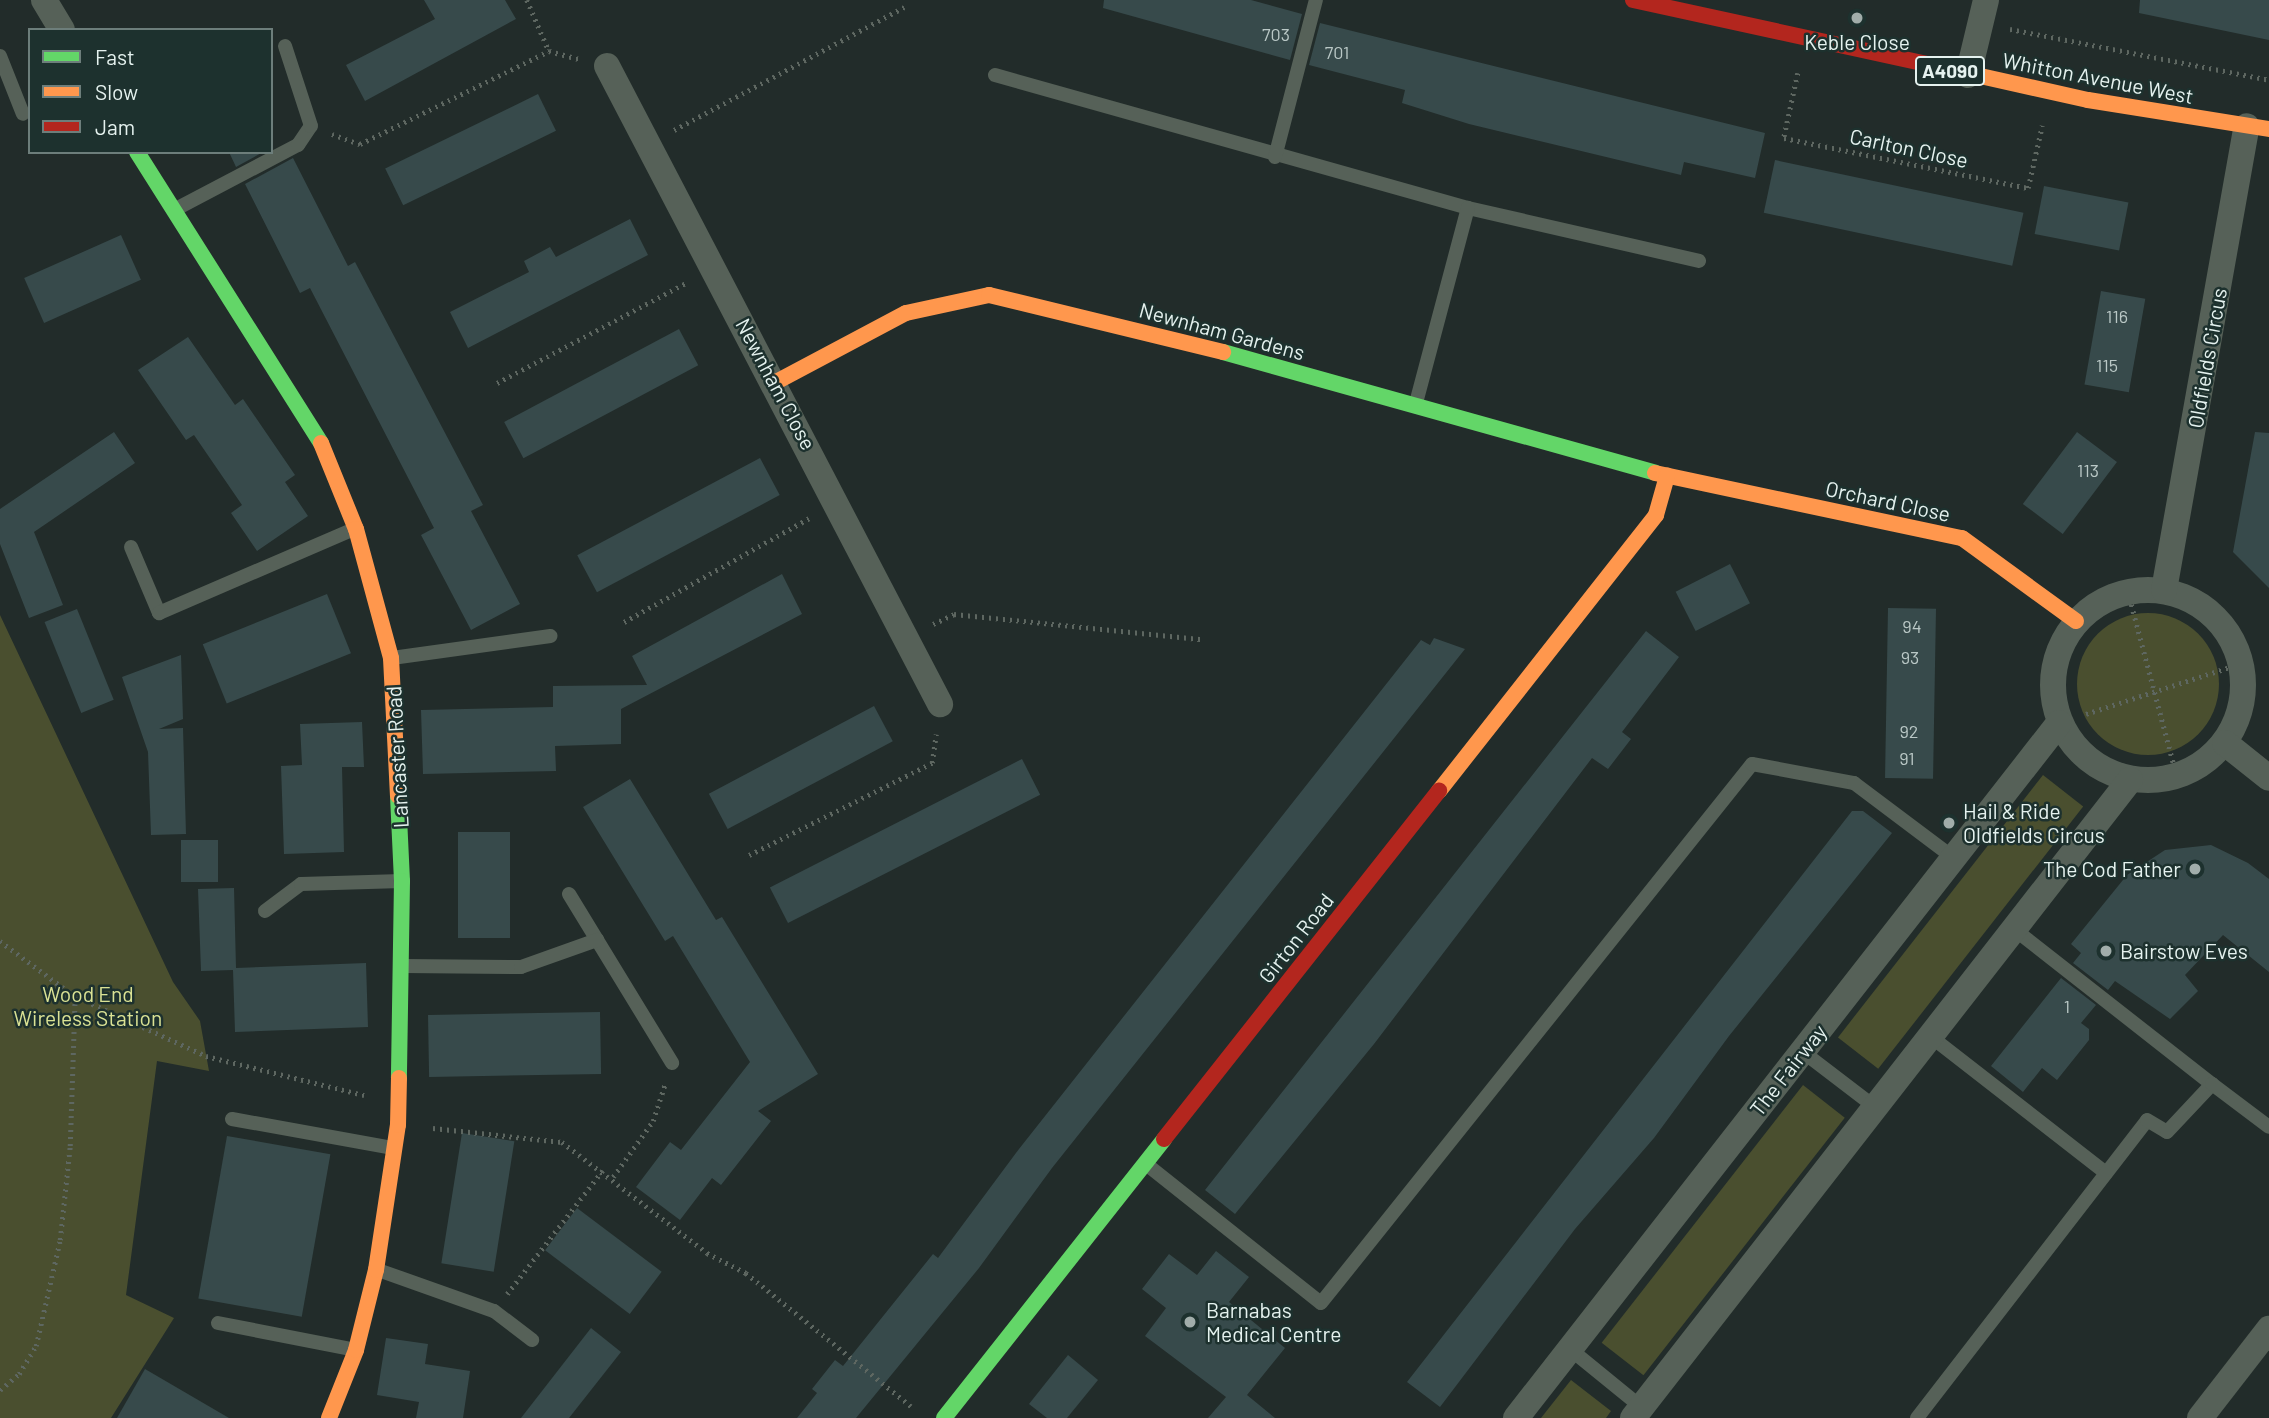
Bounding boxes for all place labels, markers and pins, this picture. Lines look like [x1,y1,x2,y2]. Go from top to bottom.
marker: Keble Close [1849,10,1865,26]
place label: Keble Close [1804,29,1910,55]
place label: Hail & Ride Oldfields Circus [1963,798,2105,848]
marker: Hail & Ride Oldfields Circus [1941,815,1957,831]
place label: The Cod Father [2043,856,2181,882]
marker: The Cod Father [2187,861,2203,877]
place label: Bairstow Eves [2120,938,2248,964]
marker: Bairstow Eves [2098,943,2114,959]
place label: Barnabas Medical Centre [1206,1297,1341,1347]
marker: Barnabas Medical Centre [1180,1312,1200,1332]

